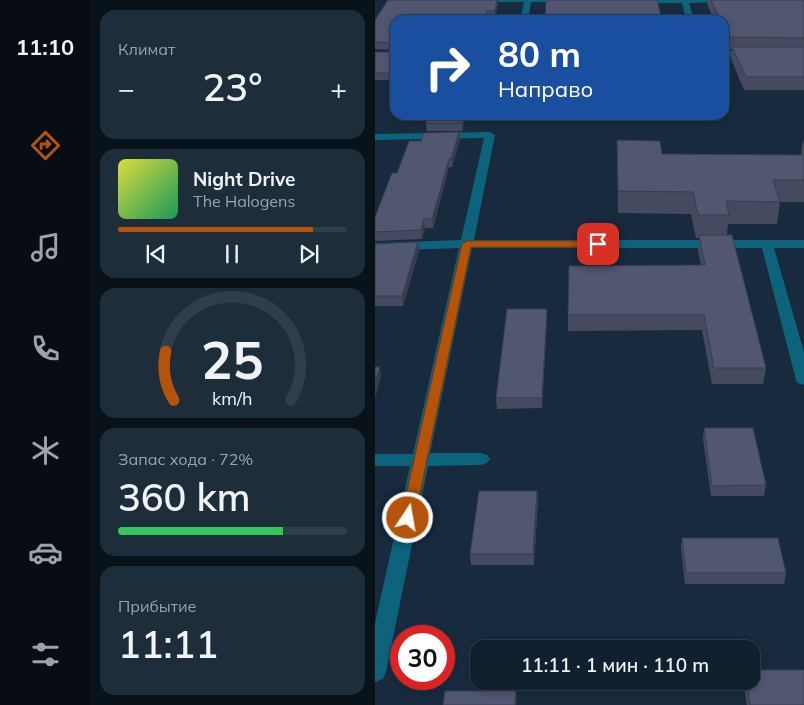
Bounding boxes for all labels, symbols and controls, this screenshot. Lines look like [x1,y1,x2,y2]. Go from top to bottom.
text: 80 m [498,32,581,76]
text: 11:10 [16,33,74,61]
icon: right [415,35,480,100]
text: Климат [118,39,175,59]
text: 23° [203,63,262,111]
text: − [118,71,135,106]
text: + [330,71,347,106]
text: Направо [498,75,593,103]
icon: directions [28,128,63,163]
text: Night Drive [193,167,295,191]
text: The Halogens [193,191,295,211]
pin [577,223,619,265]
icon: music [28,230,63,265]
icon: arrive [584,230,612,258]
icon: previous [142,240,170,268]
icon: pause [218,240,246,268]
icon: next [295,240,323,268]
text: 25 [201,327,264,392]
icon: phone [28,331,63,366]
text: km/h [212,387,253,409]
icon: climate [28,433,63,468]
text: Запас хода · 72% [118,449,253,469]
text: 360 km [118,473,251,521]
position arrow [381,491,433,543]
icon: car [28,535,63,570]
text: Прибытие [118,596,196,616]
text: 11:11 [118,620,218,668]
speed limit sign: 30 [390,625,455,690]
icon: filters [28,637,63,672]
text: 11:11 · 1 мин · 110 m [521,653,709,677]

